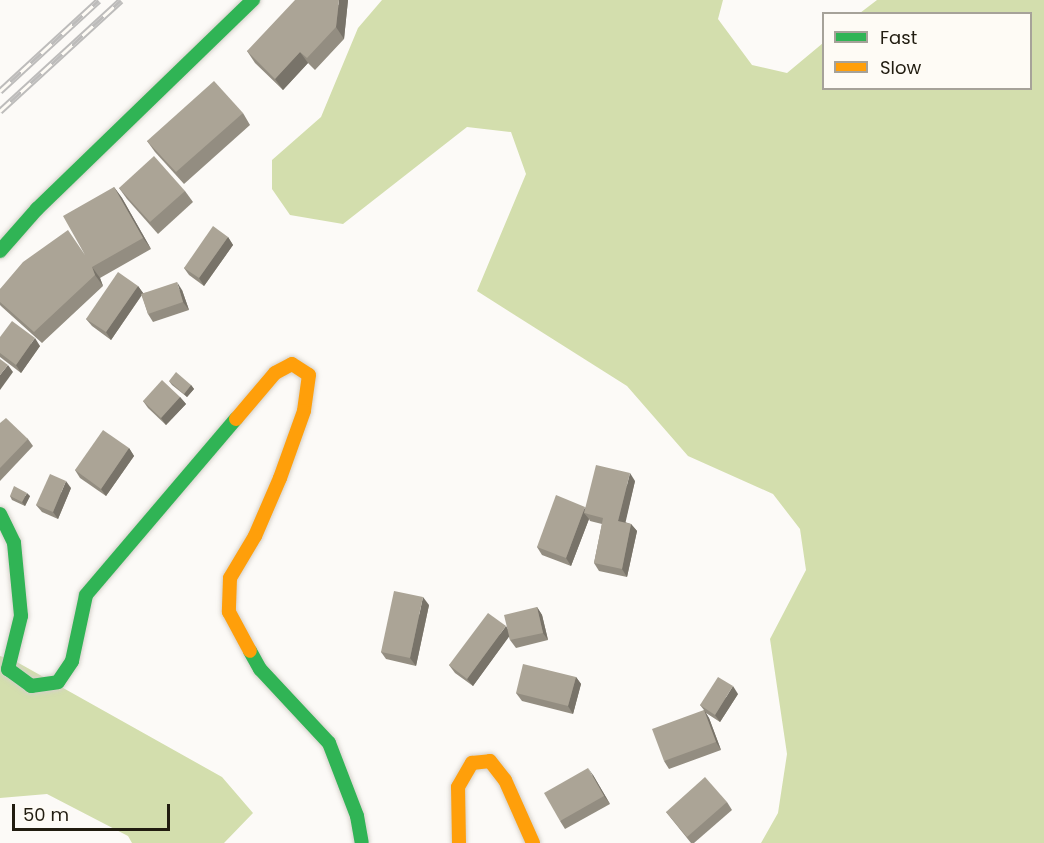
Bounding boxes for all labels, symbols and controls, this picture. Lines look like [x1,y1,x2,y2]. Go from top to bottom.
legend [822,12,1032,90]
text: Fast [880,25,917,50]
text: Slow [880,55,921,80]
scale bar [15,792,172,830]
text: 50 m [23,802,69,827]

